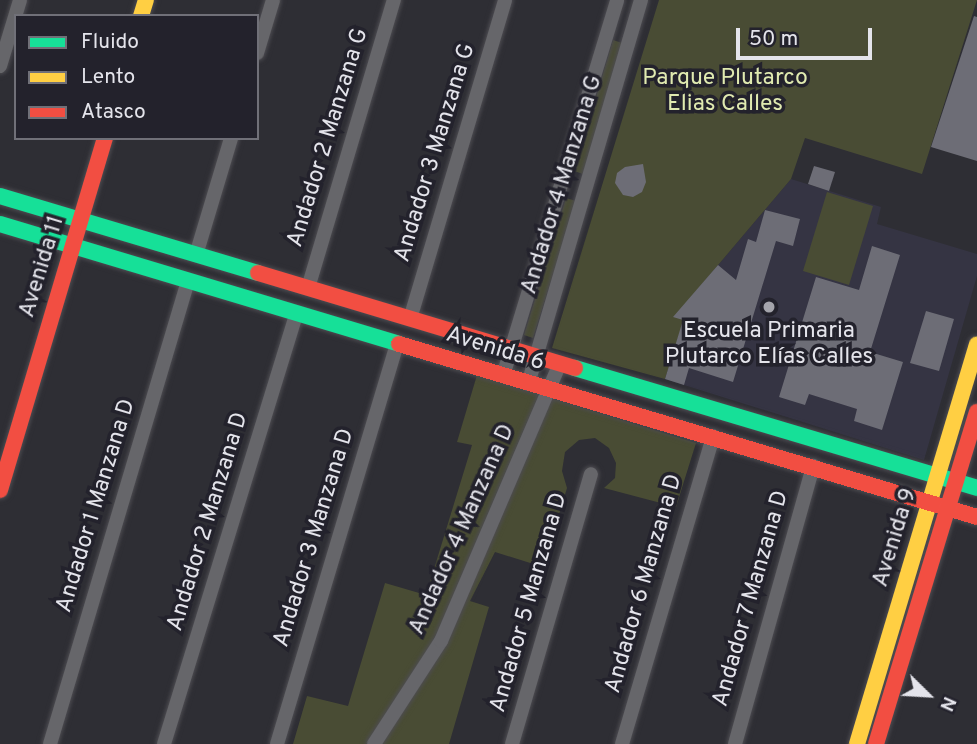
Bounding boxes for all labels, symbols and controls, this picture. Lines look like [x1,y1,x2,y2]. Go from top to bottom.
legend [14,14,259,140]
scale bar [739,14,876,58]
street label: Andador 2 Manzana G [283,25,375,251]
text: 50 m [749,26,798,53]
text: Fluido [81,29,139,56]
street label: Andador 3 Manzana G [390,40,482,266]
text: Lento [81,64,135,91]
park label: Parque Plutarco Elias Calles [642,65,808,119]
street label: Andador 4 Manzana G [517,72,609,298]
text: Atasco [81,99,146,126]
street label: Avenida 11 [14,213,72,321]
marker: Escuela Primaria Plutarco Elías Calles [761,299,777,315]
place label: Escuela Primaria Plutarco Elías Calles [665,318,873,372]
street label: Avenida 6 [442,322,548,378]
street label: Andador 1 Manzana D [51,396,143,616]
street label: Andador 2 Manzana D [163,409,255,635]
street label: Andador 4 Manzana D [404,421,522,639]
street label: Andador 3 Manzana D [269,425,361,651]
street label: Andador 6 Manzana D [600,471,690,697]
street label: Avenida 9 [868,485,924,591]
street label: Andador 7 Manzana D [708,487,796,711]
street label: Andador 5 Manzana D [485,490,575,716]
north arrow [893,660,963,730]
text: N [933,692,961,715]

